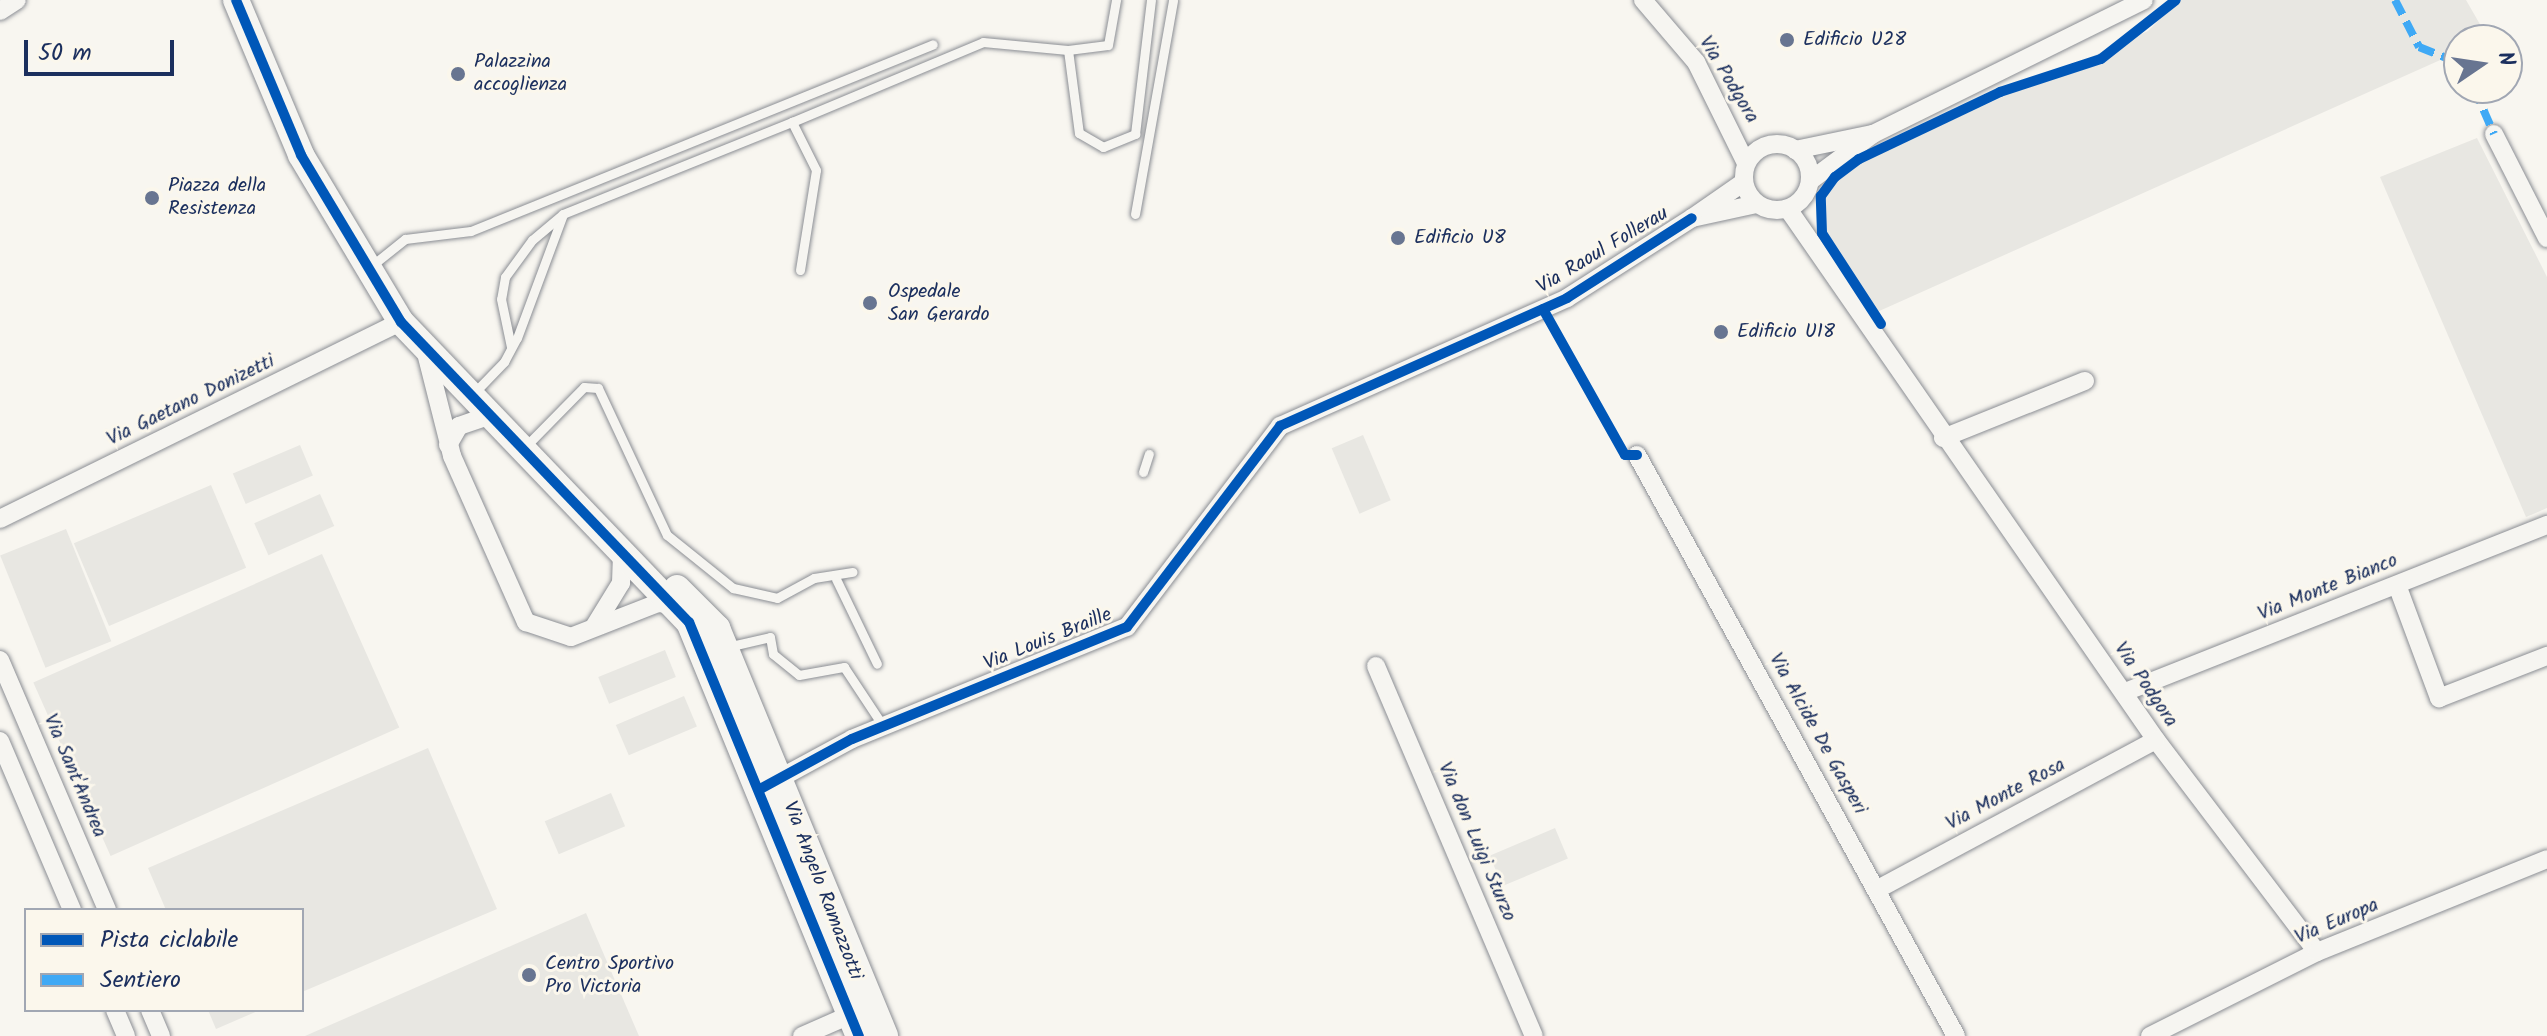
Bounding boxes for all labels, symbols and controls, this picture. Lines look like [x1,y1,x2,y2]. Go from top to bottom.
scale bar [28,24,178,74]
north arrow [2443,24,2523,104]
place label: Edificio U28 [1803,28,1906,52]
marker: Edificio U28 [1778,31,1796,49]
street label: Via Podgora [1693,32,1763,128]
text: 50 m [38,34,92,73]
text: N [2486,48,2524,70]
place label: Palazzina accoglienza [474,50,567,97]
marker: Palazzina accoglienza [449,65,467,83]
place label: Piazza della Resistenza [168,174,266,221]
marker: Piazza della Resistenza [143,189,161,207]
street label: Via Raoul Follerau [1533,202,1673,300]
place label: Edificio U8 [1414,226,1506,250]
marker: Edificio U8 [1389,229,1407,247]
place label: Ospedale San Gerardo [888,280,990,327]
marker: Ospedale San Gerardo [859,292,881,314]
place label: Edificio U18 [1737,320,1835,344]
marker: Edificio U18 [1712,323,1730,341]
street label: Via Gaetano Donizetti [103,350,279,452]
street label: Via Monte Bianco [2255,549,2401,627]
street label: Via Louis Braille [980,603,1116,677]
street label: Via Podgora [2108,638,2182,732]
street label: Via Alcide De Gasperi [1763,649,1871,819]
street label: Via Sant'Andrea [37,711,111,841]
street label: Via Monte Rosa [1942,753,2070,837]
street label: Via don Luigi Sturzo [1432,759,1520,925]
street label: Via Angelo Ramazzotti [777,798,867,984]
street label: Via Europa [2291,894,2383,950]
legend [24,908,304,1012]
text: Pista ciclabile [100,921,238,960]
place label: Centro Sportivo Pro Victoria [545,952,674,999]
text: Sentiero [100,961,181,1000]
marker: Centro Sportivo Pro Victoria [520,966,538,984]

